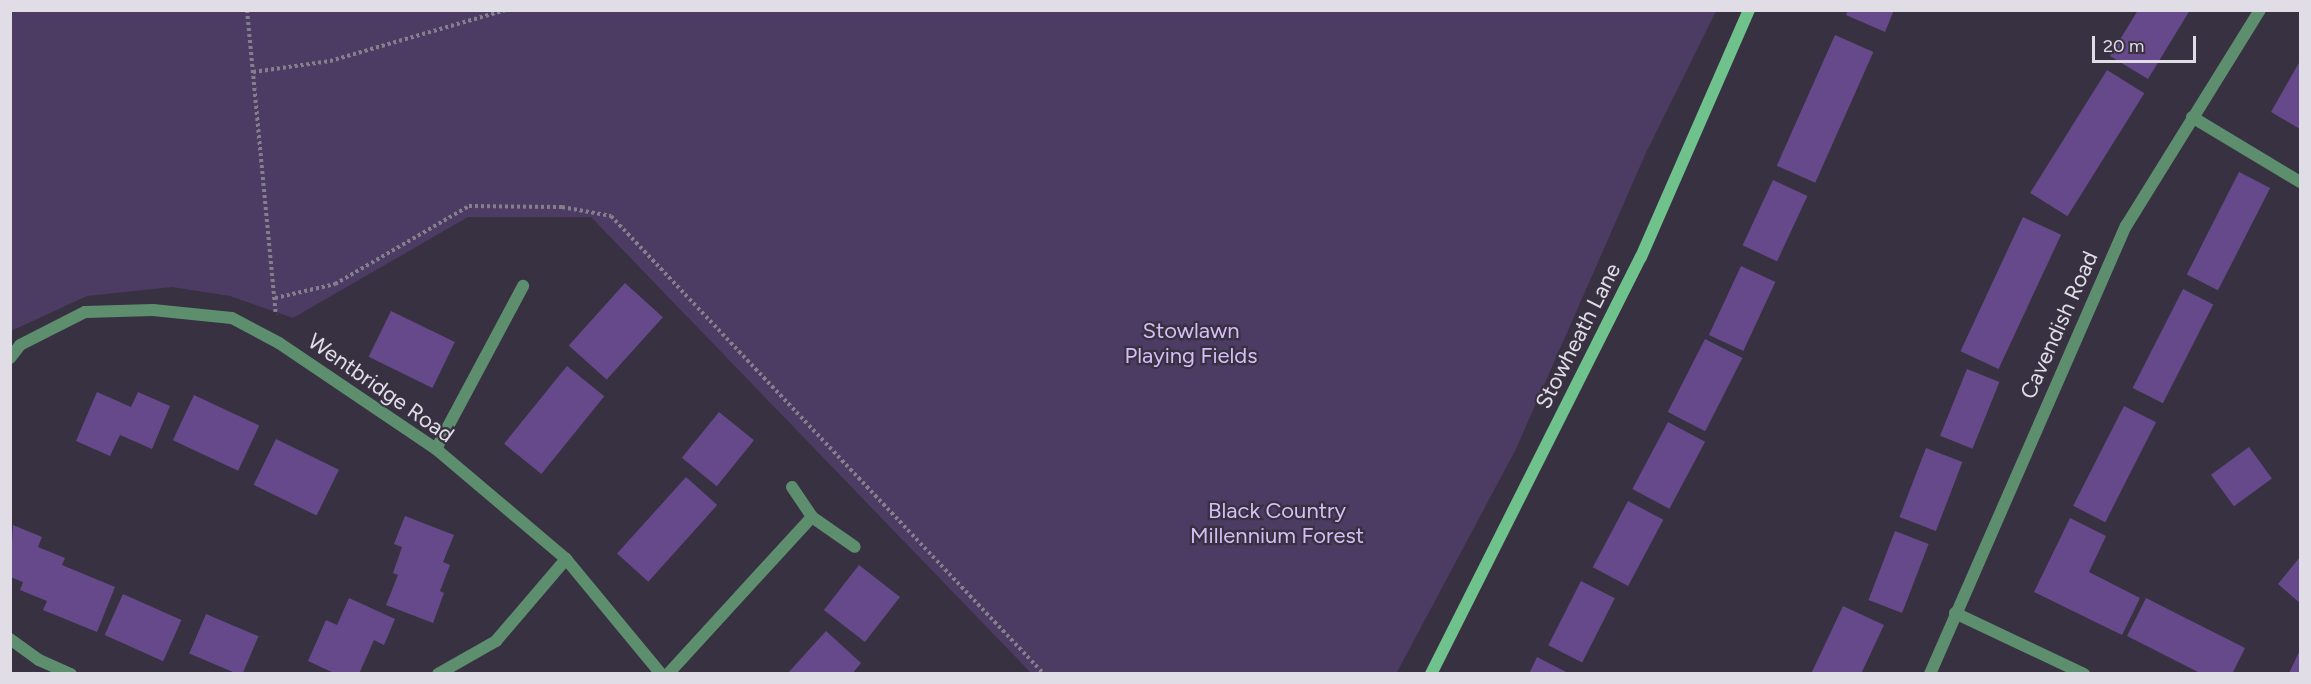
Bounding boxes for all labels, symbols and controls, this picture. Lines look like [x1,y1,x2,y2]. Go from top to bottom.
scale bar [2095,24,2198,62]
text: 20 m [2103,35,2144,57]
street label: Cavendish Road [2015,247,2103,403]
street label: Stowheath Lane [1530,259,1626,413]
park label: Stowlawn Playing Fields [1125,317,1257,368]
street label: Wentbridge Road [303,328,459,448]
park label: Black Country Millennium Forest [1190,497,1364,548]

